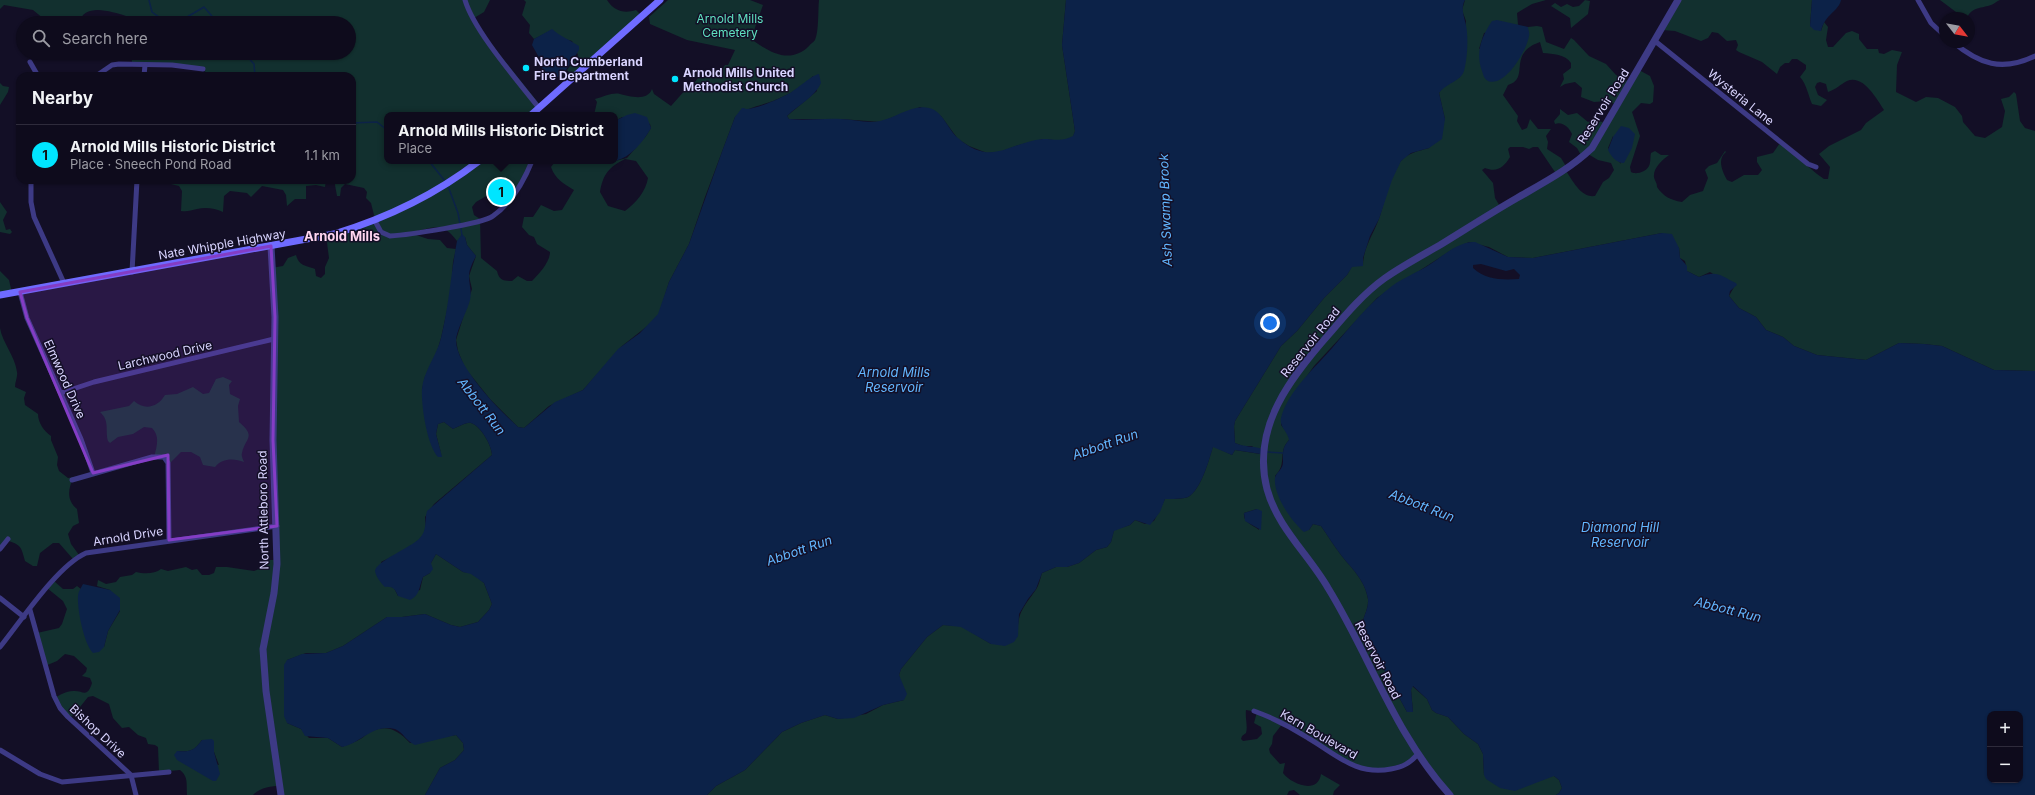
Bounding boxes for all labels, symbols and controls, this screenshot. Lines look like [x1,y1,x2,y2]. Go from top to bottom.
park label: Arnold Mills Cemetery [697,11,763,40]
north arrow [1939,12,1975,48]
search box [16,16,356,60]
icon: search [30,27,52,49]
text: Search here [62,29,148,48]
place label: North Cumberland Fire Department [534,54,643,83]
marker: North Cumberland Fire Department [521,63,531,73]
place label: Arnold Mills United Methodist Church [683,65,794,94]
street label: Reservoir Road [1574,66,1632,146]
street label: Wysteria Lane [1705,66,1777,128]
marker: Arnold Mills United Methodist Church [670,74,680,84]
text: Nearby [32,88,93,108]
popup [384,112,618,164]
text: Arnold Mills Historic District [398,121,604,140]
text: Arnold Mills Historic District [70,137,275,156]
text: Place [398,140,432,156]
text: 1 [42,147,48,163]
text: 1.1 km [305,147,340,163]
water label: Ash Swamp Brook [1155,152,1175,268]
text: Place · Sneech Pond Road [70,156,231,172]
pin: 1 [488,177,514,207]
street label: Nate Whipple Highway [157,225,287,263]
district label: Arnold Mills [304,228,380,244]
street label: Reservoir Road [1277,304,1343,380]
your location [1260,313,1280,333]
street label: Elmwood Drive [41,337,89,421]
street label: Larchwood Drive [116,337,214,373]
water label: Arnold Mills Reservoir [857,364,930,395]
water label: Abbott Run [454,373,510,438]
water label: Abbott Run [1069,425,1140,463]
street label: North Attleboro Road [254,450,272,570]
water label: Abbott Run [1386,485,1457,525]
water label: Diamond Hill Reservoir [1581,519,1660,550]
street label: Arnold Drive [92,523,164,549]
water label: Abbott Run [763,531,834,569]
water label: Abbott Run [1692,593,1763,625]
street label: Reservoir Road [1352,618,1404,702]
street label: Bishop Drive [67,701,129,761]
street label: Kern Boulevard [1278,706,1360,762]
map controls [1987,711,2023,783]
button: + [1987,711,2023,747]
button: − [1987,747,2023,783]

